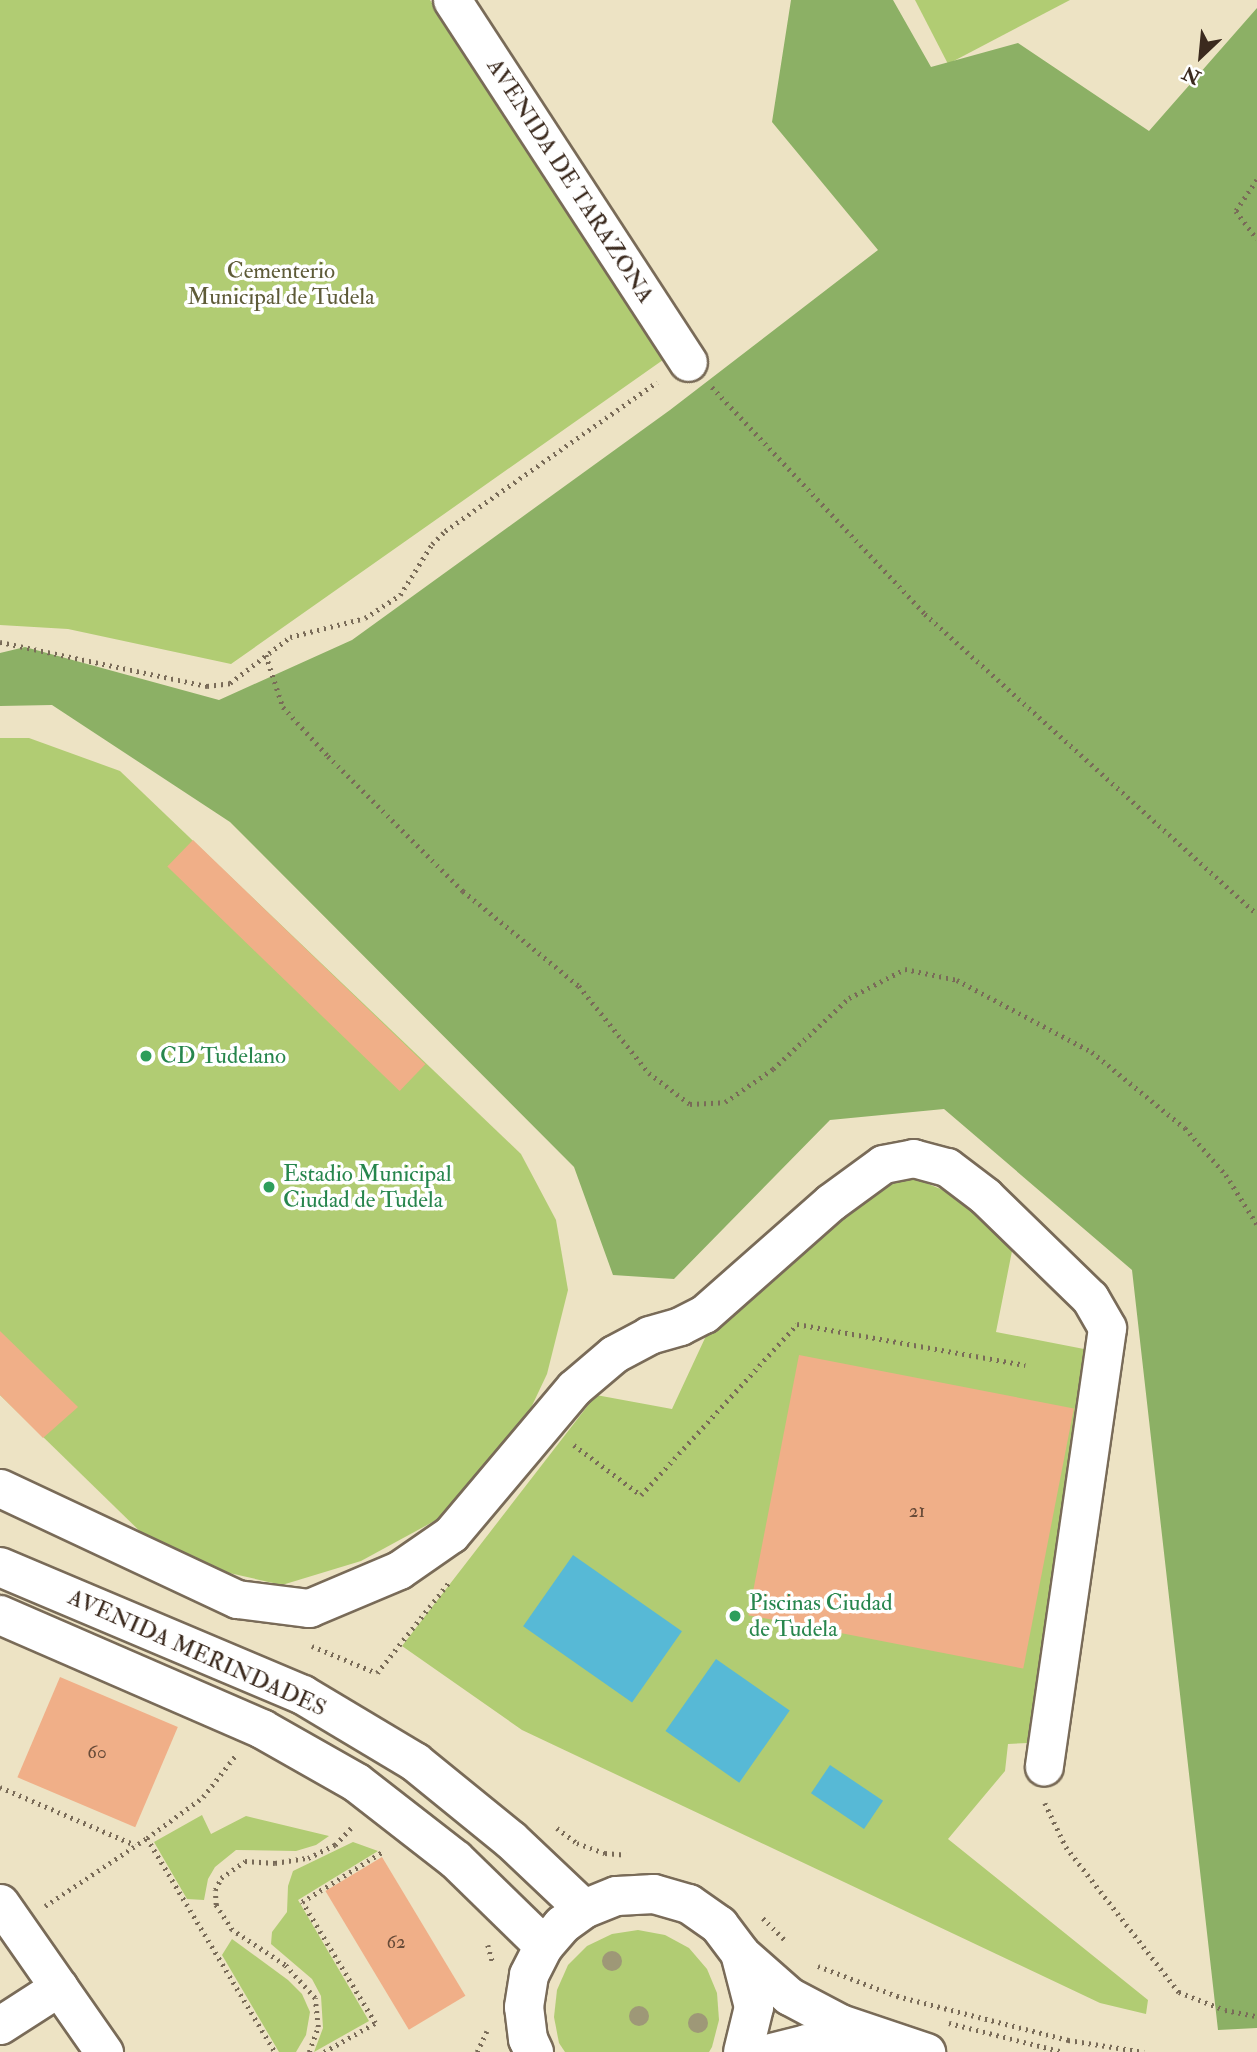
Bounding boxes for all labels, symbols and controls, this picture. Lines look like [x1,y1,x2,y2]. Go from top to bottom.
north arrow [1166,21,1236,91]
street label: AVENIDA DE TARAZONA [481,54,659,308]
text: N [1179,60,1205,89]
park label: Cementerio Municipal de Tudela [187,257,375,311]
place label: CD Tudelano [160,1042,286,1070]
marker: CD Tudelano [138,1048,154,1064]
place label: Estadio Municipal Ciudad de Tudela [283,1160,452,1214]
marker: Estadio Municipal Ciudad de Tudela [261,1179,277,1195]
house number: 21 [909,1501,925,1523]
street label: AVENIDA MERINDADES [64,1584,330,1722]
place label: Piscinas Ciudad de Tudela [749,1589,892,1643]
marker: Piscinas Ciudad de Tudela [727,1608,743,1624]
house number: 60 [87,1742,107,1764]
house number: 62 [386,1932,406,1954]

